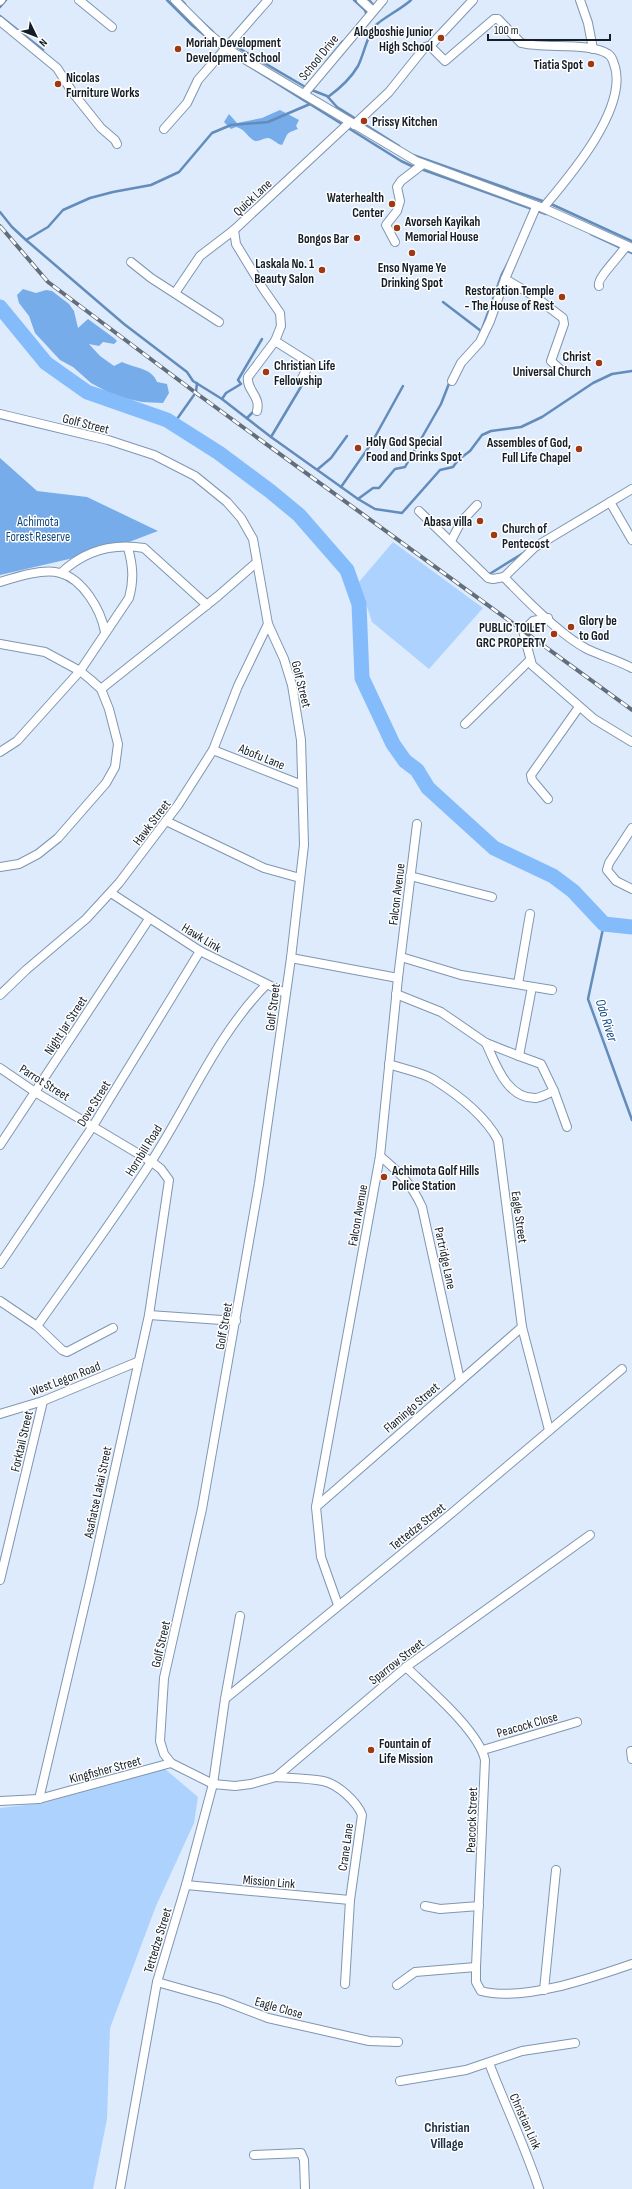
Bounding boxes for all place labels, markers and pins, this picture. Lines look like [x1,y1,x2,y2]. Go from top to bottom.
place label: Alogboshie Junior High School [353,24,433,55]
marker: Alogboshie Junior High School [436,33,446,43]
place label: Moriah Development Development School [186,35,282,66]
marker: Moriah Development Development School [173,44,183,54]
place label: Tiatia Spot [534,57,584,73]
marker: Tiatia Spot [586,59,596,69]
place label: Nicolas Furniture Works [66,70,140,101]
marker: Nicolas Furniture Works [53,79,63,89]
place label: Prissy Kitchen [372,114,438,130]
marker: Prissy Kitchen [359,116,369,126]
place label: Waterhealth Center [327,190,384,221]
marker: Waterhealth Center [387,199,397,209]
place label: Avorseh Kayikah Memorial House [404,214,480,245]
marker: Avorseh Kayikah Memorial House [392,223,402,233]
place label: Bongos Bar [298,231,349,247]
marker: Bongos Bar [352,233,362,243]
marker: Enso Nyame Ye Drinking Spot [407,248,417,258]
place label: Laskala No. 1 Beauty Salon [254,256,314,287]
place label: Enso Nyame Ye Drinking Spot [378,260,447,291]
marker: Laskala No. 1 Beauty Salon [317,265,327,275]
place label: Restoration Temple - The House of Rest [464,283,555,314]
marker: Restoration Temple - The House of Rest [557,292,567,302]
place label: Christ Universal Church [513,349,592,380]
place label: Christian Life Fellowship [274,358,336,389]
marker: Christ Universal Church [594,358,604,368]
marker: Christian Life Fellowship [261,367,271,377]
place label: Holy God Special Food and Drinks Spot [366,434,463,465]
place label: Assembles of God, Full Life Chapel [486,435,571,466]
marker: Holy God Special Food and Drinks Spot [353,443,363,453]
marker: Assembles of God, Full Life Chapel [574,444,584,454]
place label: Abasa villa [423,514,472,530]
marker: Abasa villa [475,516,485,526]
place label: Church of Pentecost [502,521,550,552]
marker: Church of Pentecost [489,530,499,540]
place label: Glory be to God [579,613,617,644]
place label: PUBLIC TOILET GRC PROPERTY [476,620,546,651]
marker: Glory be to God [566,622,576,632]
marker: PUBLIC TOILET GRC PROPERTY [549,629,559,639]
place label: Achimota Golf Hills Police Station [391,1163,479,1194]
marker: Achimota Golf Hills Police Station [379,1172,389,1182]
place label: Fountain of Life Mission [379,1736,433,1767]
marker: Fountain of Life Mission [366,1745,376,1755]

